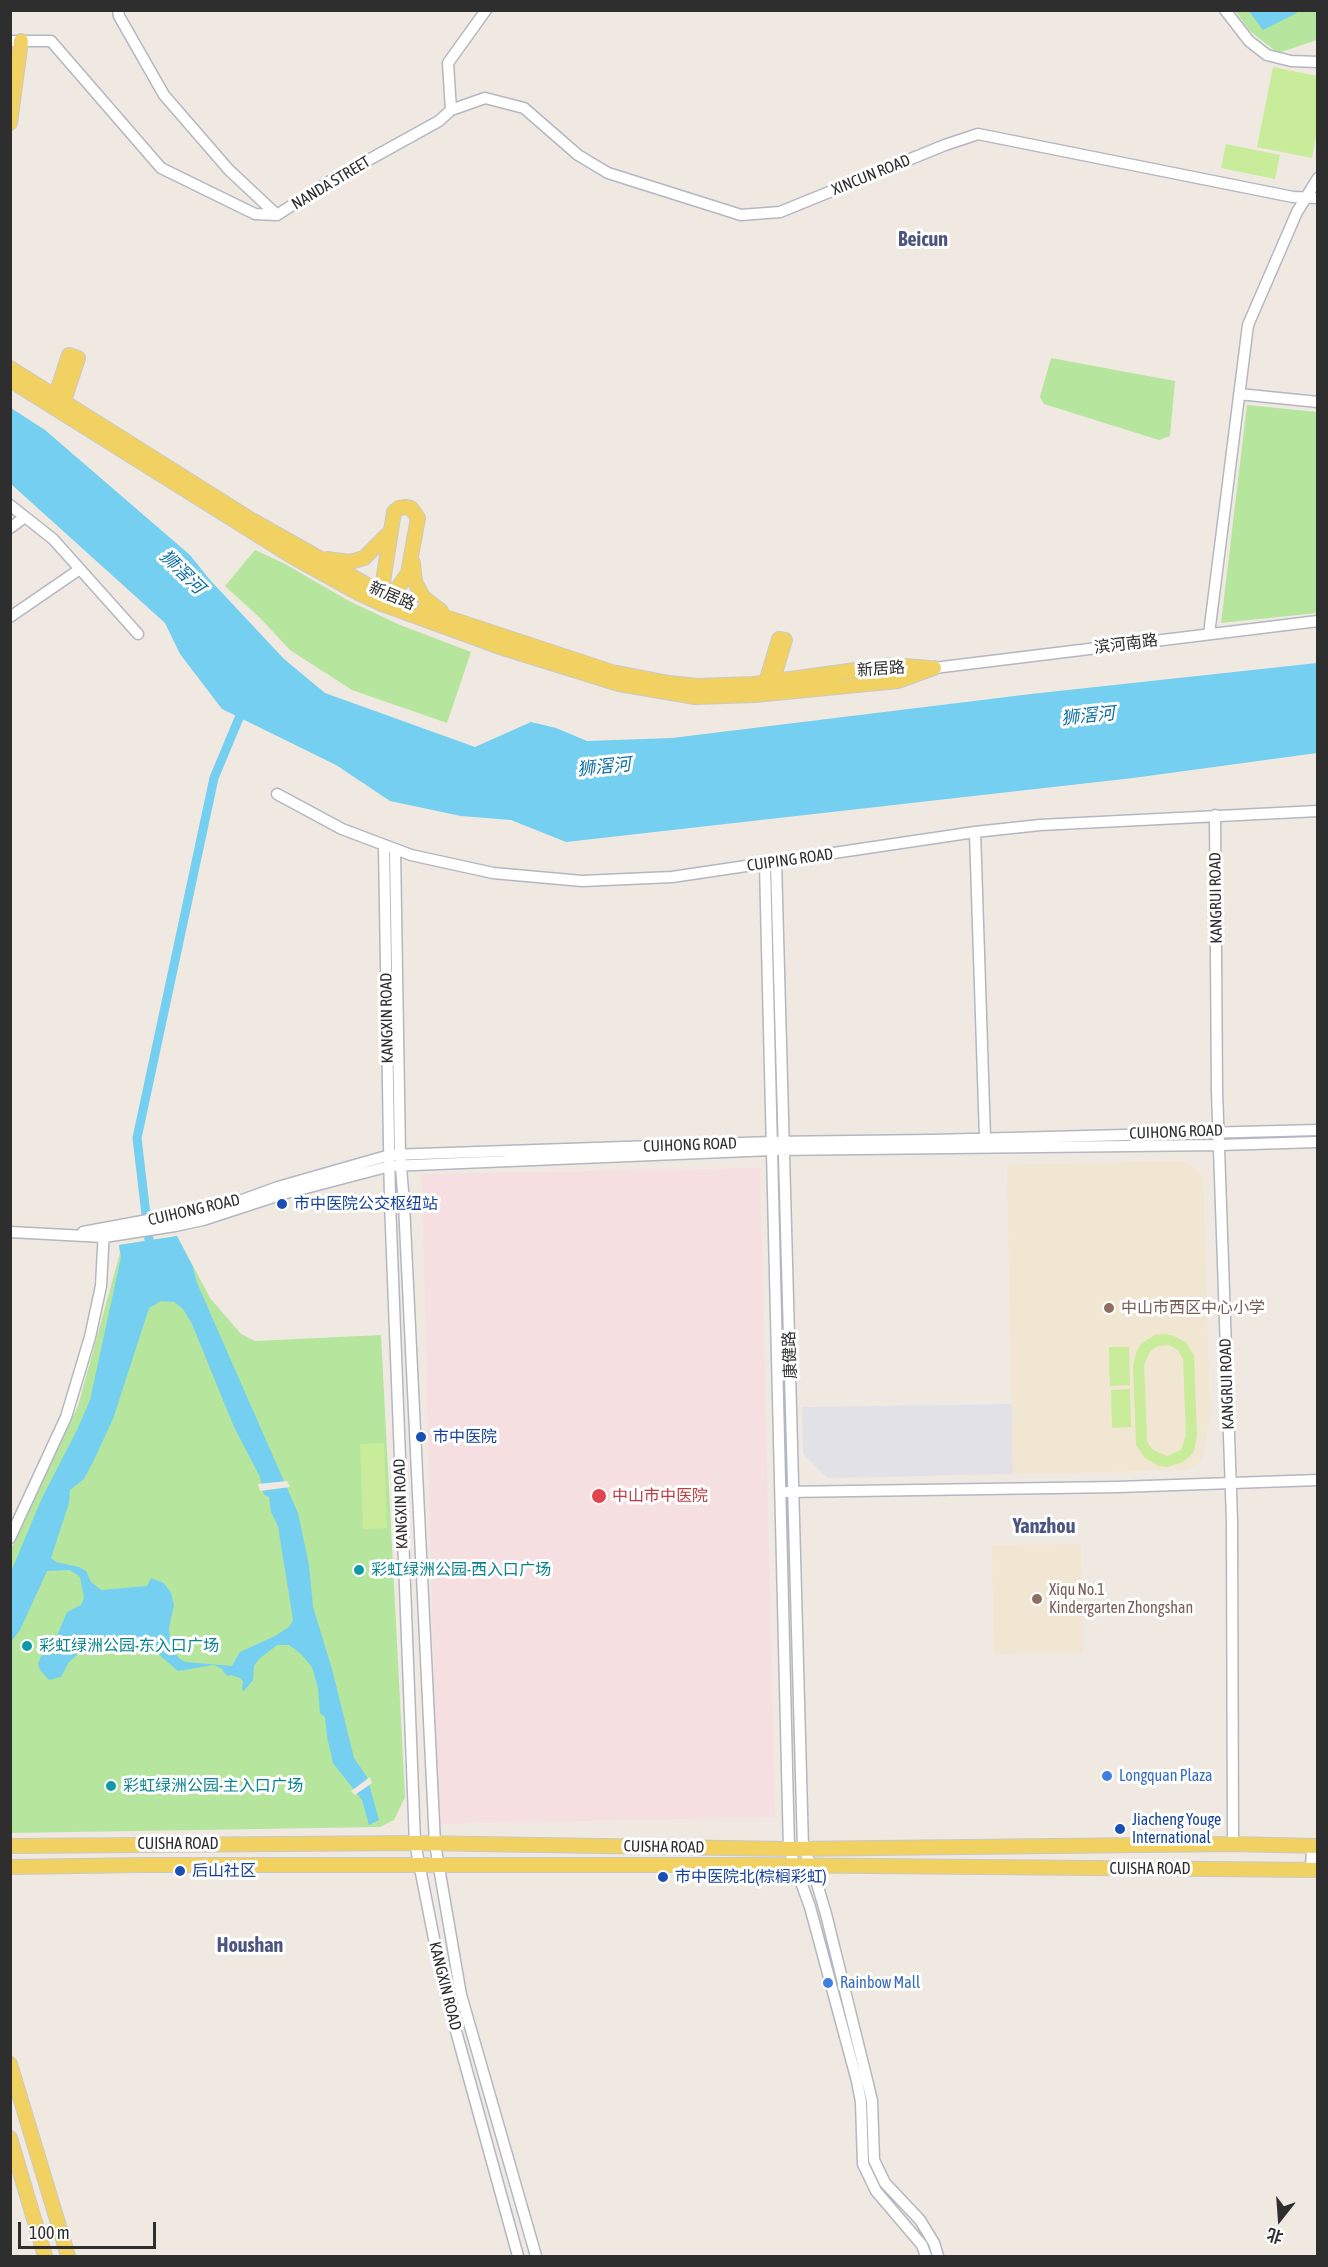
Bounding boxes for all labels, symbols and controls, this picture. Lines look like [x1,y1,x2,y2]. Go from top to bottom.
street label: XINCUN ROAD [829,151,913,199]
street label: NANDA STREET [288,152,374,214]
district label: Beicun [898,228,948,252]
water label: 狮滘河 [155,545,209,599]
street label: 新居路 [366,578,418,614]
street label: 滨河南路 [1093,631,1159,657]
street label: 新居路 [856,658,906,680]
water label: 狮滘河 [1060,702,1116,730]
water label: 狮滘河 [576,753,632,781]
street label: CUIPING ROAD [746,844,834,876]
street label: KANGRUI ROAD [1206,852,1226,944]
street label: KANGXIN ROAD [377,973,397,1063]
street label: CUIHONG ROAD [1129,1121,1223,1143]
street label: CUIHONG ROAD [643,1134,737,1156]
street label: CUIHONG ROAD [146,1190,242,1230]
place label: 市中医院公交枢纽站 [294,1194,438,1214]
marker: 市中医院公交枢纽站 [275,1197,289,1211]
place label: 中山市西区中心小学 [1121,1298,1265,1318]
marker: 中山市西区中心小学 [1102,1301,1116,1315]
street label: 康健路 [780,1331,800,1379]
street label: KANGRUI ROAD [1216,1338,1238,1430]
place label: 市中医院 [433,1427,497,1447]
marker: 市中医院 [414,1430,428,1444]
street label: KANGXIN ROAD [390,1458,412,1550]
place label: 中山市中医院 [612,1486,708,1506]
marker: 中山市中医院 [590,1487,608,1505]
district label: Yanzhou [1013,1515,1075,1539]
place label: 彩虹绿洲公园-西入口广场 [371,1560,551,1580]
marker: 彩虹绿洲公园-西入口广场 [352,1563,366,1577]
place label: Xiqu No.1 Kindergarten Zhongshan [1049,1580,1193,1618]
marker: Xiqu No.1 Kindergarten Zhongshan [1030,1592,1044,1606]
place label: 彩虹绿洲公园-东入口广场 [39,1636,219,1656]
marker: 彩虹绿洲公园-东入口广场 [20,1639,34,1653]
place label: Longquan Plaza [1119,1766,1212,1786]
marker: Longquan Plaza [1100,1769,1114,1783]
place label: 彩虹绿洲公园-主入口广场 [123,1776,303,1796]
marker: 彩虹绿洲公园-主入口广场 [104,1779,118,1793]
place label: Jiacheng Youge International [1132,1810,1221,1848]
marker: Jiacheng Youge International [1113,1822,1127,1836]
street label: CUISHA ROAD [138,1834,218,1854]
street label: CUISHA ROAD [623,1837,705,1857]
street label: CUISHA ROAD [1110,1859,1190,1879]
place label: 后山社区 [192,1861,256,1881]
marker: 后山社区 [173,1864,187,1878]
place label: 市中医院北(棕榈彩虹) [675,1867,827,1887]
marker: 市中医院北(棕榈彩虹) [656,1870,670,1884]
district label: Houshan [217,1934,283,1958]
street label: KANGXIN ROAD [425,1940,465,2032]
place label: Rainbow Mall [840,1973,920,1993]
marker: Rainbow Mall [821,1976,835,1990]
north arrow [1250,2189,1310,2249]
scale bar [21,2210,159,2248]
text: 100 m [29,2222,70,2243]
text: 北 [1264,2225,1285,2247]

